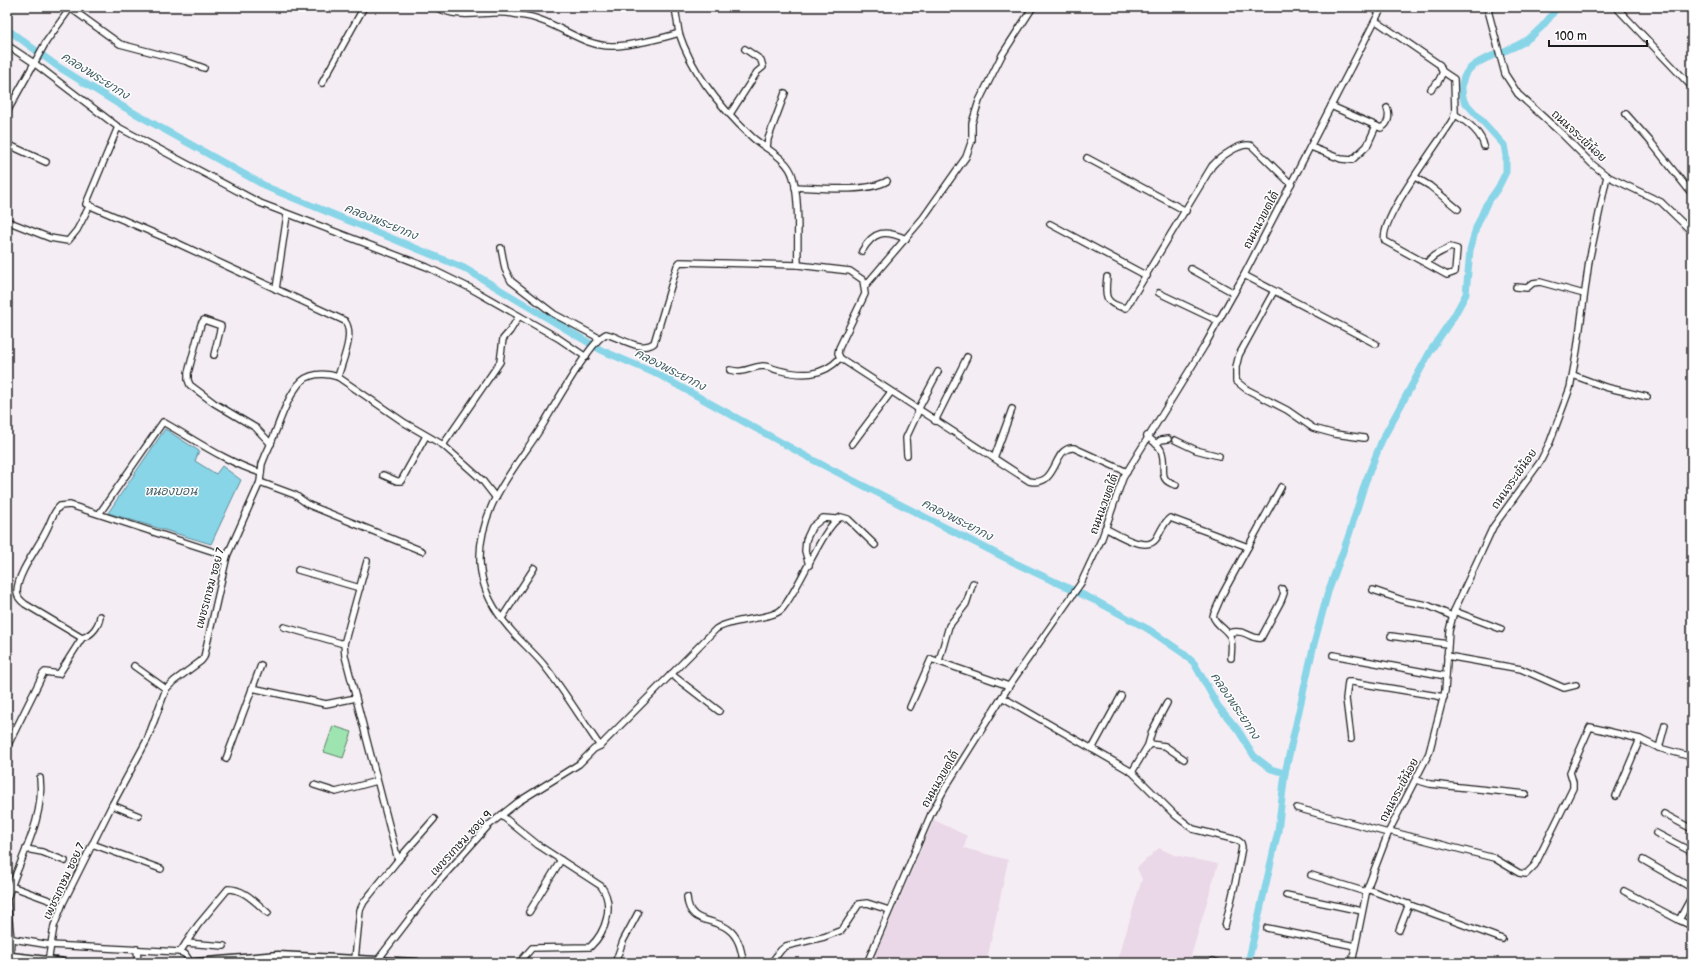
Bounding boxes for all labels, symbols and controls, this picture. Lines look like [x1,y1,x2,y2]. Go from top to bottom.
scale bar [1549,22,1647,48]
text: 100 m [1555,29,1587,44]
water label: คลองพระยากง [58,49,133,104]
street label: ถนนจระเข้น้อย [1549,107,1610,165]
street label: ถนนนวเขตใต้ [1239,188,1282,251]
water label: คลองพระยากง [342,201,421,244]
water label: คลองพระยากง [632,346,709,395]
street label: ถนนจระเข้น้อย [1488,446,1539,511]
street label: ถนนนวเขตใต้ [1085,471,1121,536]
water label: หนองบอน [145,484,198,499]
water label: คลองพระยากง [919,496,996,545]
street label: เพชรเกษม ซอย 7 [193,546,227,630]
water label: คลองพระยากง [1207,670,1264,743]
street label: ถนนนวเขตใต้ [917,747,961,810]
street label: ถนนจระเข้น้อย [1376,756,1421,824]
street label: เพชรเกษม ซอย 9 [427,808,495,878]
street label: เพชรเกษม ซอย 7 [41,840,88,921]

